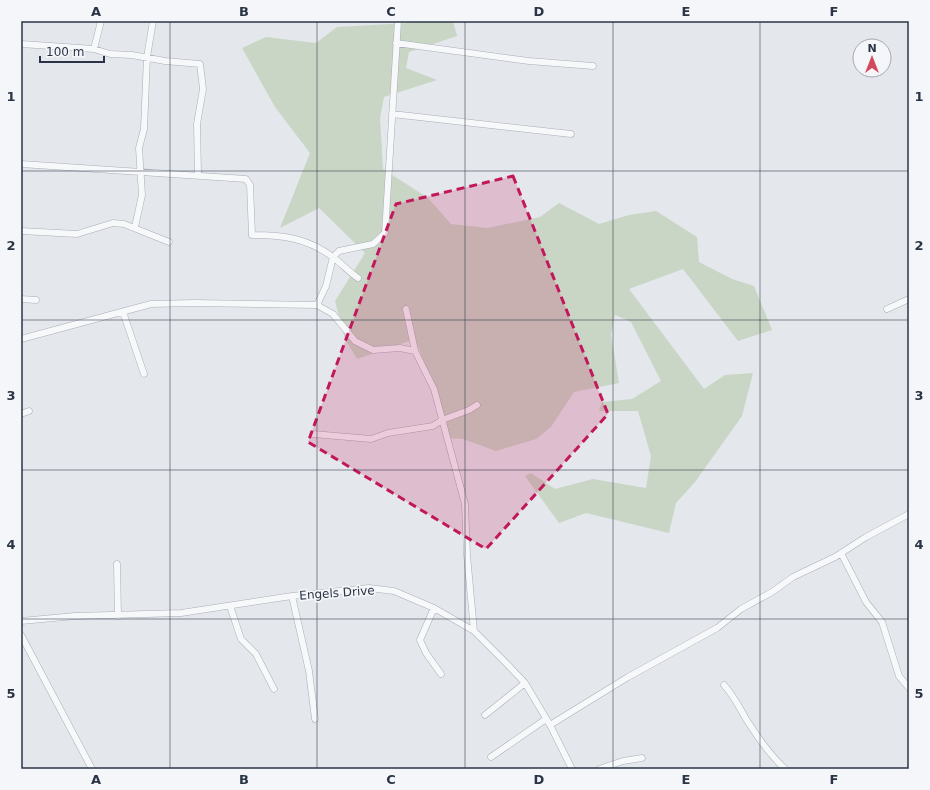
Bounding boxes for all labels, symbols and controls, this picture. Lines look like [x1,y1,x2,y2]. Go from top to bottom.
text: A [91,4,101,19]
text: B [239,4,249,19]
text: C [386,4,396,19]
text: D [534,4,545,19]
text: E [682,4,690,19]
text: F [830,4,838,19]
scale bar [40,38,104,64]
north arrow [852,38,892,78]
text: N [867,42,877,55]
text: 100 m [46,45,84,59]
text: 1 [6,89,16,104]
text: 1 [914,89,924,104]
text: 2 [6,238,16,253]
text: 2 [914,238,924,253]
text: 3 [6,388,16,403]
text: 3 [914,388,924,403]
text: 4 [6,537,16,552]
text: 4 [914,537,924,552]
street label: Engels Drive [299,583,375,603]
text: 5 [6,686,16,701]
text: 5 [914,686,924,701]
text: A [91,772,101,787]
text: B [239,772,249,787]
text: C [386,772,396,787]
text: D [534,772,545,787]
text: E [682,772,690,787]
text: F [830,772,838,787]

